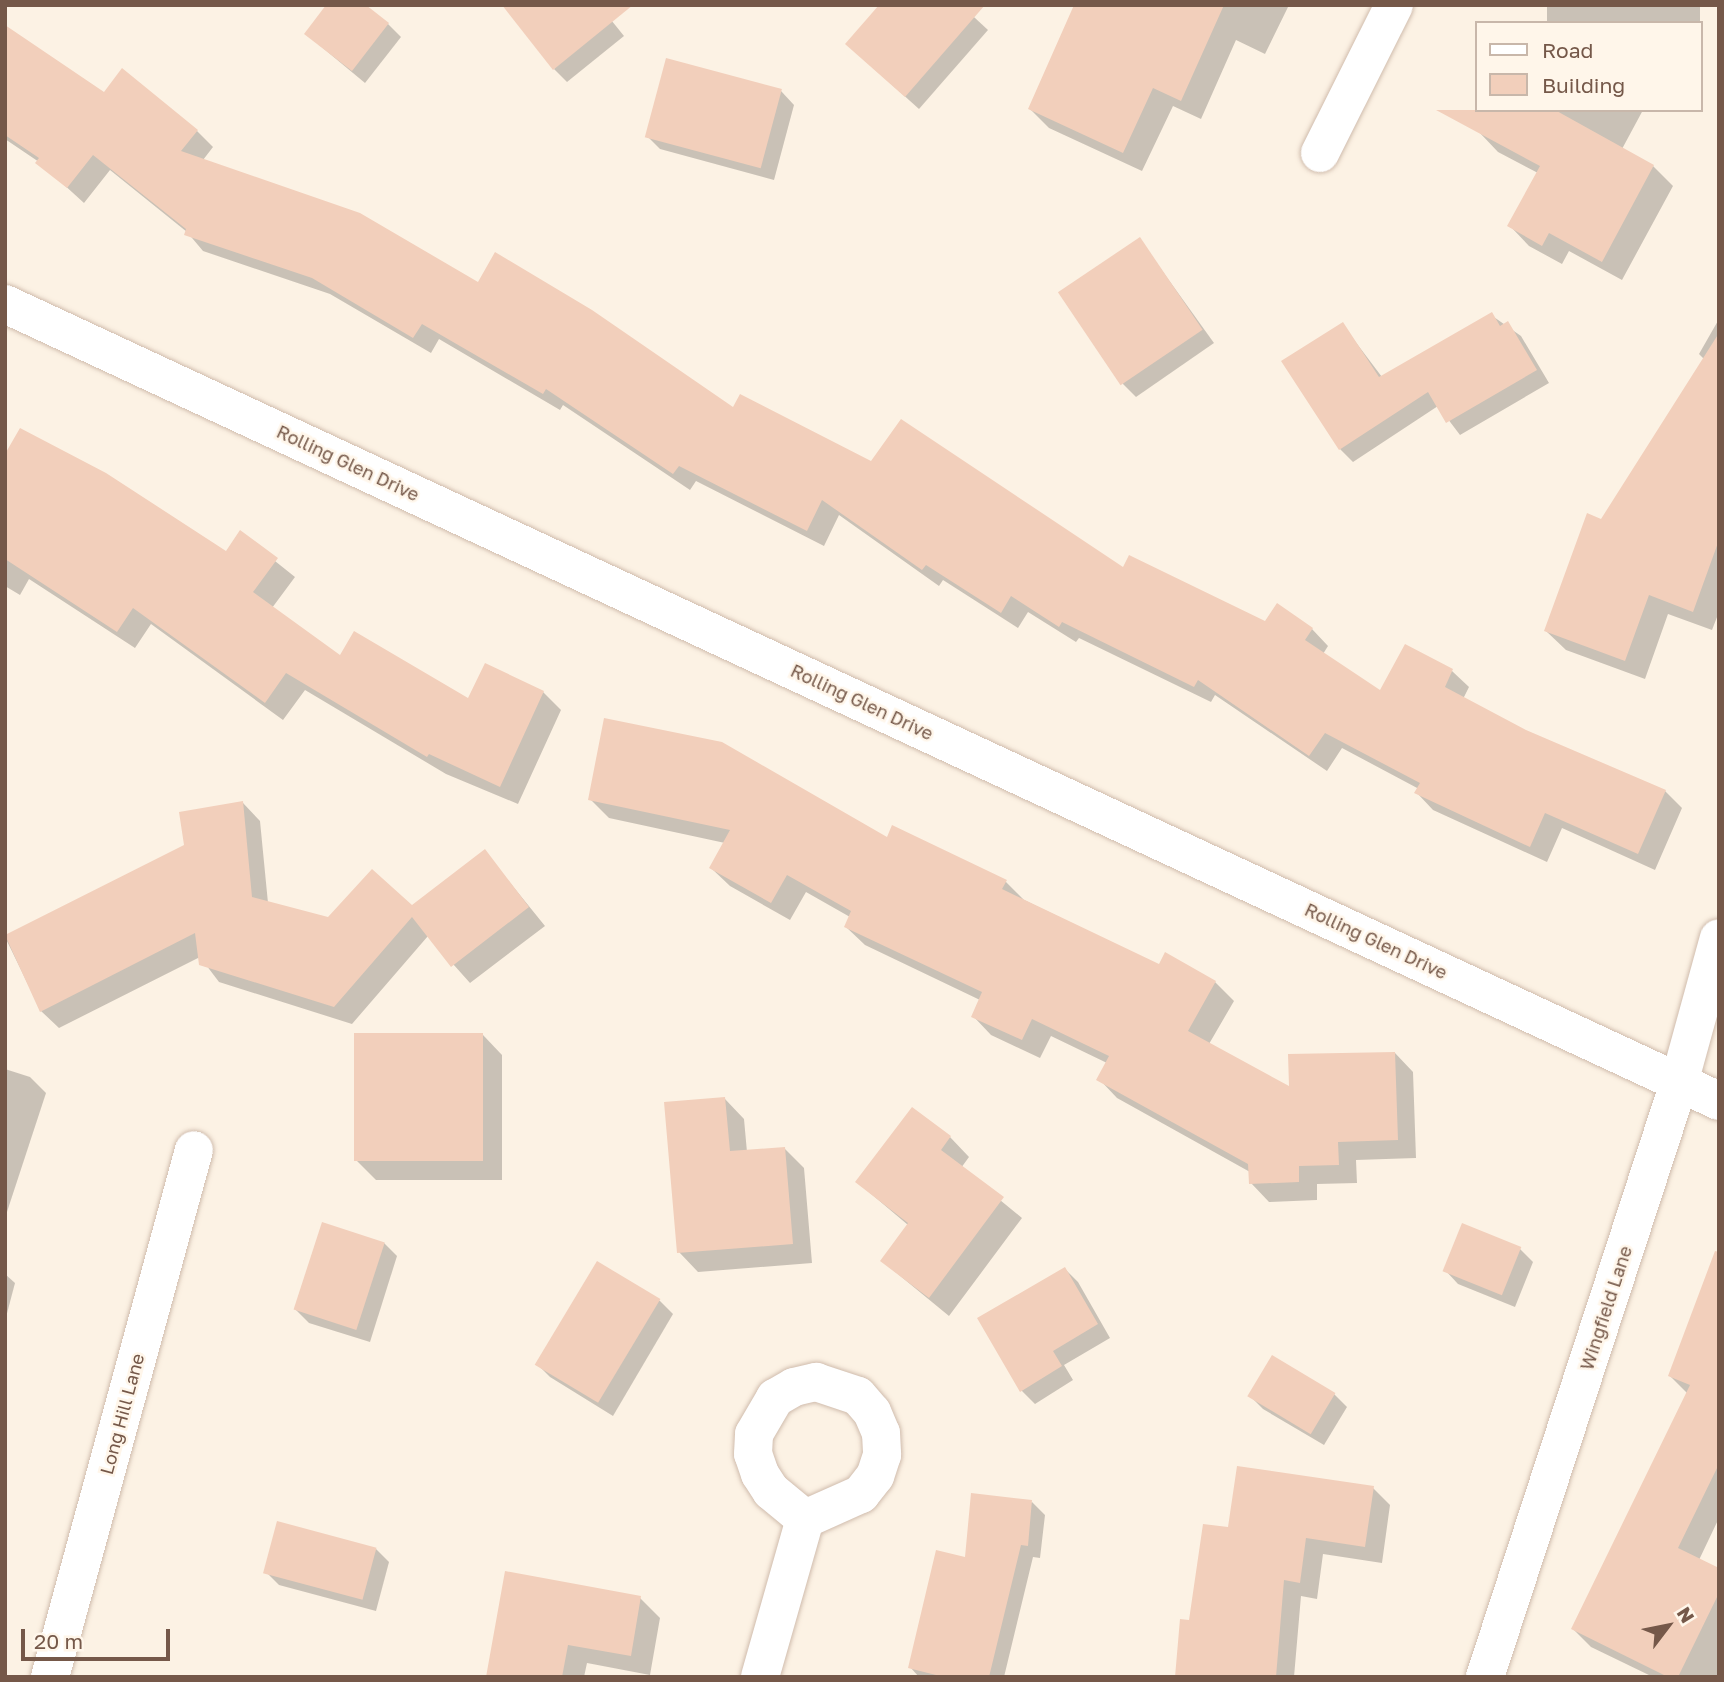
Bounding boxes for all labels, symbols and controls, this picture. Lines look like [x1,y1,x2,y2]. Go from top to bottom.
legend [1476,21,1703,112]
text: Road [1542,37,1593,63]
text: Building [1542,72,1625,98]
street label: Rolling Glen Drive [273,421,423,505]
street label: Rolling Glen Drive [787,660,937,744]
street label: Rolling Glen Drive [1301,899,1451,983]
street label: Wingfield Lane [1576,1243,1636,1373]
street label: Long Hill Lane [96,1351,148,1477]
north arrow [1633,1591,1703,1661]
text: N [1673,1602,1700,1627]
scale bar [24,1616,173,1660]
text: 20 m [34,1628,83,1654]

